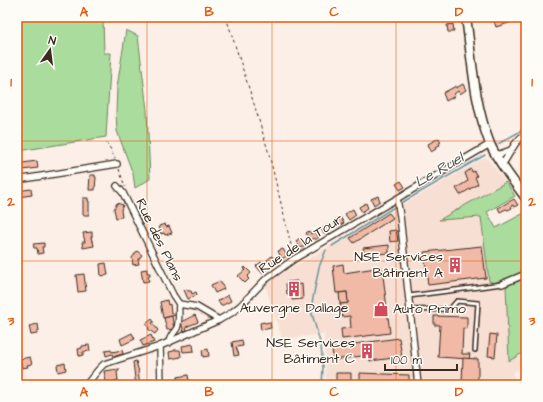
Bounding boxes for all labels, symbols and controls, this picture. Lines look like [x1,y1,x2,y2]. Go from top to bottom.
text: A [80,3,89,21]
text: B [204,3,214,21]
text: C [329,3,339,21]
text: D [455,3,464,21]
north arrow [30,30,70,70]
text: N [47,33,58,49]
text: 1 [10,73,12,91]
text: 1 [531,73,533,91]
water label: Le Ruel [411,147,469,192]
text: 2 [6,193,15,211]
text: 2 [527,193,536,211]
street label: Rue des Plans [130,195,188,285]
street label: Rue de la Tour [255,209,347,279]
place label: NSE Services Bâtiment A [354,247,443,283]
building icon: NSE Services Bâtiment A [446,256,464,274]
building icon: Auvergne Dallage [285,280,303,298]
place label: Auvergne Dallage [240,298,349,318]
place label: Auto Primo [393,299,466,319]
shop icon: Auto Primo [372,300,390,318]
text: 3 [7,312,15,330]
text: 3 [528,312,536,330]
place label: NSE Services Bâtiment C [266,333,355,369]
building icon: NSE Services Bâtiment C [358,342,376,360]
scale bar [385,346,457,372]
text: 100 m [391,352,422,369]
text: A [80,383,89,401]
text: B [204,383,214,401]
text: C [329,383,339,401]
text: D [455,383,464,401]

